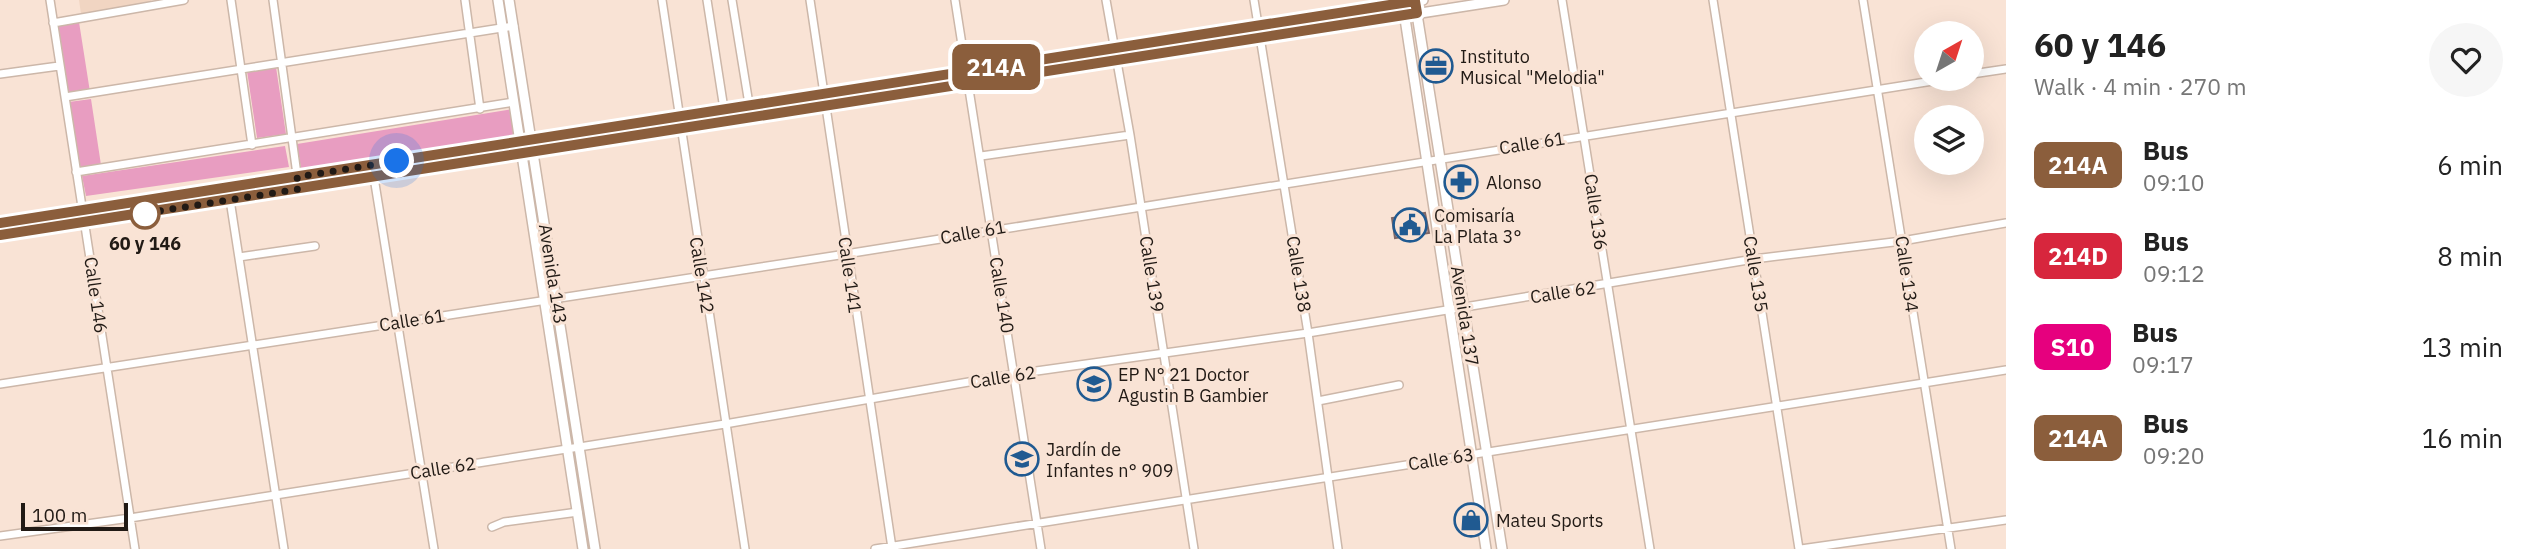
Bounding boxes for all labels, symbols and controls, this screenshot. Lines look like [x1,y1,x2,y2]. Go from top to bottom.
north arrow [1914,21,1984,91]
map controls [1914,21,1984,175]
text: 60 y 146 [2034,23,2166,66]
button: heart [2429,23,2503,97]
line badge: 214A [947,44,1045,90]
place label: Instituto Musical "Melodia" [1460,45,1605,89]
office icon: Instituto Musical "Melodia" [1417,47,1455,85]
text: 214A [966,51,1026,83]
text: Walk · 4 min · 270 m [2034,71,2247,101]
button: layers [1914,105,1984,175]
street label: Calle 61 [1497,126,1567,160]
text: Bus [2143,133,2189,167]
your location [379,143,414,178]
text: 6 min [2437,148,2503,182]
text: 214A [2048,149,2108,181]
pharmacy icon: Alonso [1442,163,1480,201]
text: 09:10 [2143,167,2205,197]
place label: Alonso [1486,171,1542,194]
street label: Calle 136 [1579,172,1613,252]
marker: 60 y 146 [130,199,160,229]
place label: Comisaría La Plata 3° [1434,204,1522,248]
public building icon: Comisaría La Plata 3° [1391,206,1429,244]
street label: Calle 61 [938,215,1008,249]
street label: Avenida 143 [534,222,572,326]
text: Bus [2143,224,2189,258]
place label: 60 y 146 [109,232,181,255]
street label: Calle 139 [1135,234,1169,314]
street label: Calle 138 [1282,234,1316,314]
street label: Calle 135 [1739,234,1773,314]
street label: Calle 134 [1890,234,1924,314]
street label: Calle 142 [685,235,719,315]
street label: Calle 141 [833,235,867,315]
text: 8 min [2437,239,2503,273]
text: 214D [2048,240,2108,272]
street label: Calle 146 [79,255,113,335]
street label: Calle 140 [985,255,1019,335]
text: 09:12 [2143,258,2205,288]
street label: Avenida 137 [1446,264,1484,368]
street label: Calle 62 [1528,275,1598,309]
street label: Calle 61 [377,303,447,337]
text: Bus [2132,315,2178,349]
text: 13 min [2422,330,2503,364]
text: S10 [2051,331,2094,363]
text: 09:17 [2132,349,2194,379]
street label: Calle 62 [968,360,1038,394]
place label: EP N° 21 Doctor Agustin B Gambier [1118,363,1269,407]
school or university icon: EP N° 21 Doctor Agustin B Gambier [1075,365,1113,403]
text: Bus [2143,406,2189,440]
text: 16 min [2422,421,2503,455]
text: 214A [2048,422,2108,454]
place label: Jardín de Infantes n° 909 [1046,438,1174,482]
school or university icon: Jardín de Infantes n° 909 [1003,440,1041,478]
text: 09:20 [2143,440,2205,470]
street label: Calle 63 [1406,442,1476,476]
street label: Calle 62 [408,451,478,485]
scale bar [21,500,128,532]
shop icon: Mateu Sports [1452,501,1490,539]
text: 100 m [32,503,87,527]
place label: Mateu Sports [1496,509,1604,532]

